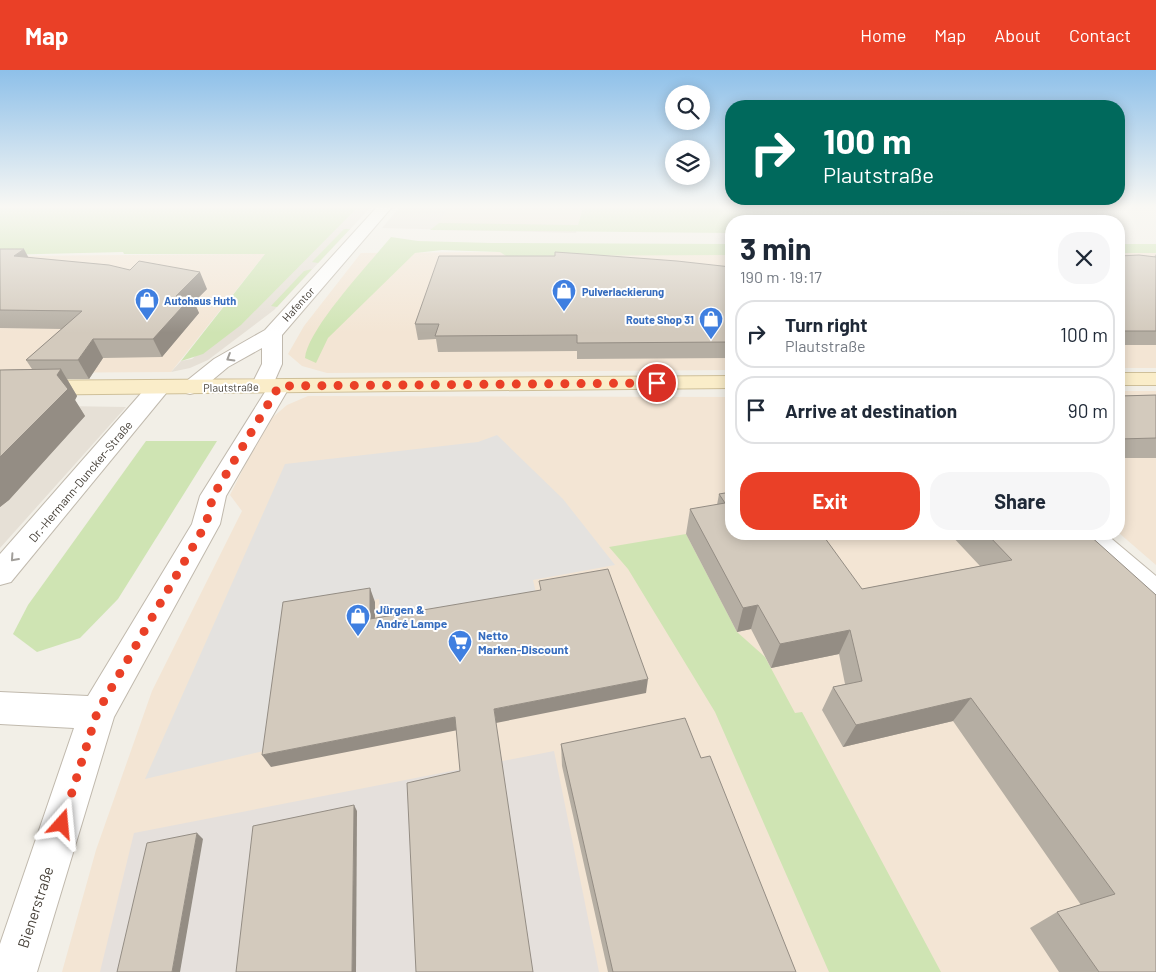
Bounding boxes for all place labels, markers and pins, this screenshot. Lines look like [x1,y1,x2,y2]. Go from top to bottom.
shop icon: Pulverlackierung [551,278,577,312]
place label: Pulverlackierung [582,285,664,298]
shop icon: Autohaus Huth [134,287,160,321]
place label: Autohaus Huth [164,294,236,307]
shop icon: Route Shop 31 [698,306,724,340]
place label: Route Shop 31 [626,313,694,326]
pin [636,362,678,404]
place label: Jürgen & André Lampe [376,602,448,630]
shop icon: Jürgen & André Lampe [345,603,371,637]
place label: Netto Marken-Discount [478,628,569,656]
supermarket icon: Netto Marken-Discount [447,629,473,663]

